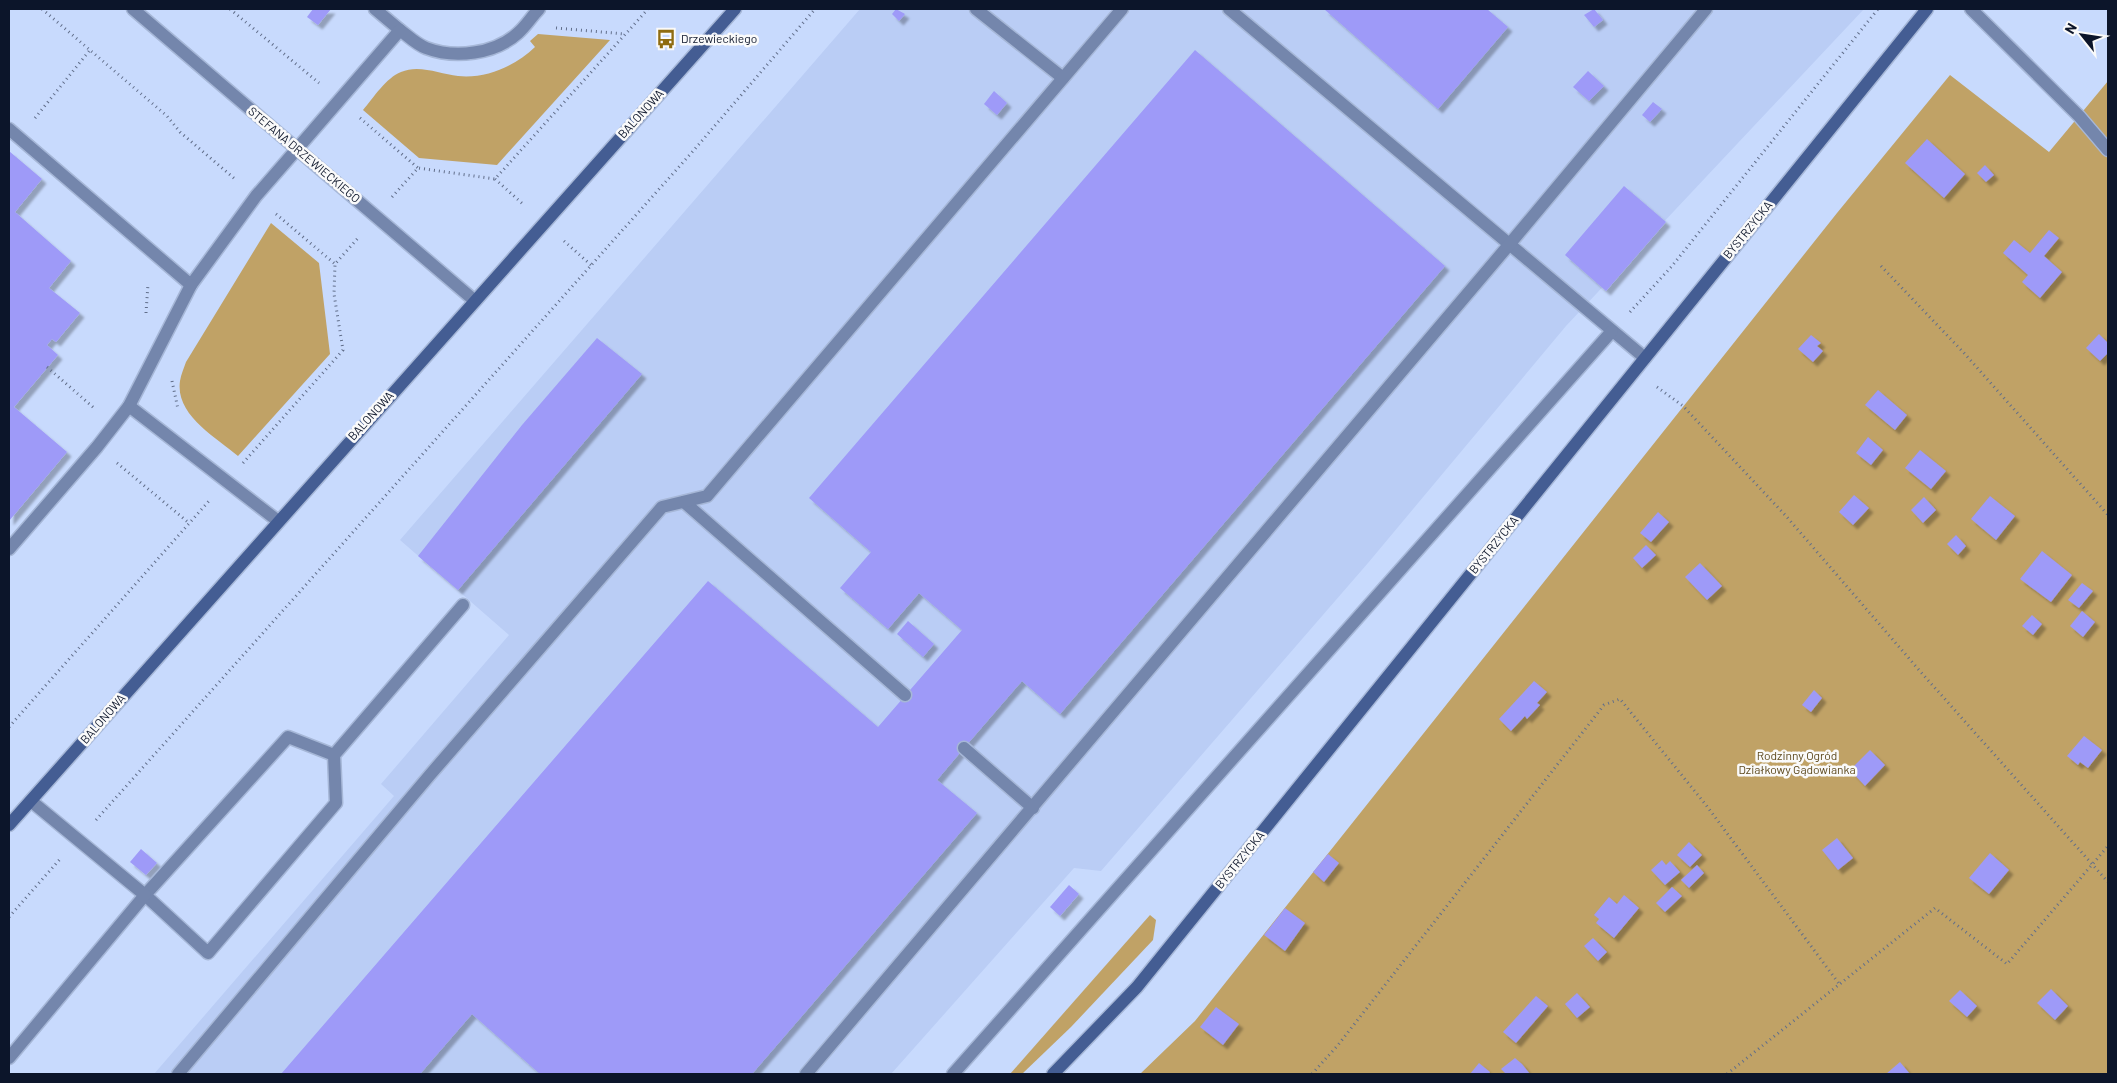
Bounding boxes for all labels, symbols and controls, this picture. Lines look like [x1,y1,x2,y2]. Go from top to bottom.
north arrow [2057,10,2107,60]
text: N [2061,20,2080,37]
bus stop icon: Drzewieckiego [655,28,677,50]
place label: Drzewieckiego [681,31,757,45]
street label: BALONOWA [615,86,666,141]
street label: STEFANA DRZEWIECKIEGO [246,103,363,205]
street label: BYSTRZYCKA [1720,198,1775,261]
street label: BALONOWA [345,388,396,443]
street label: BYSTRZYCKA [1466,513,1521,576]
street label: BALONOWA [77,691,128,746]
park label: Rodzinny Ogród Działkowy Gądowianka [1738,748,1856,776]
street label: BYSTRZYCKA [1212,828,1267,891]

